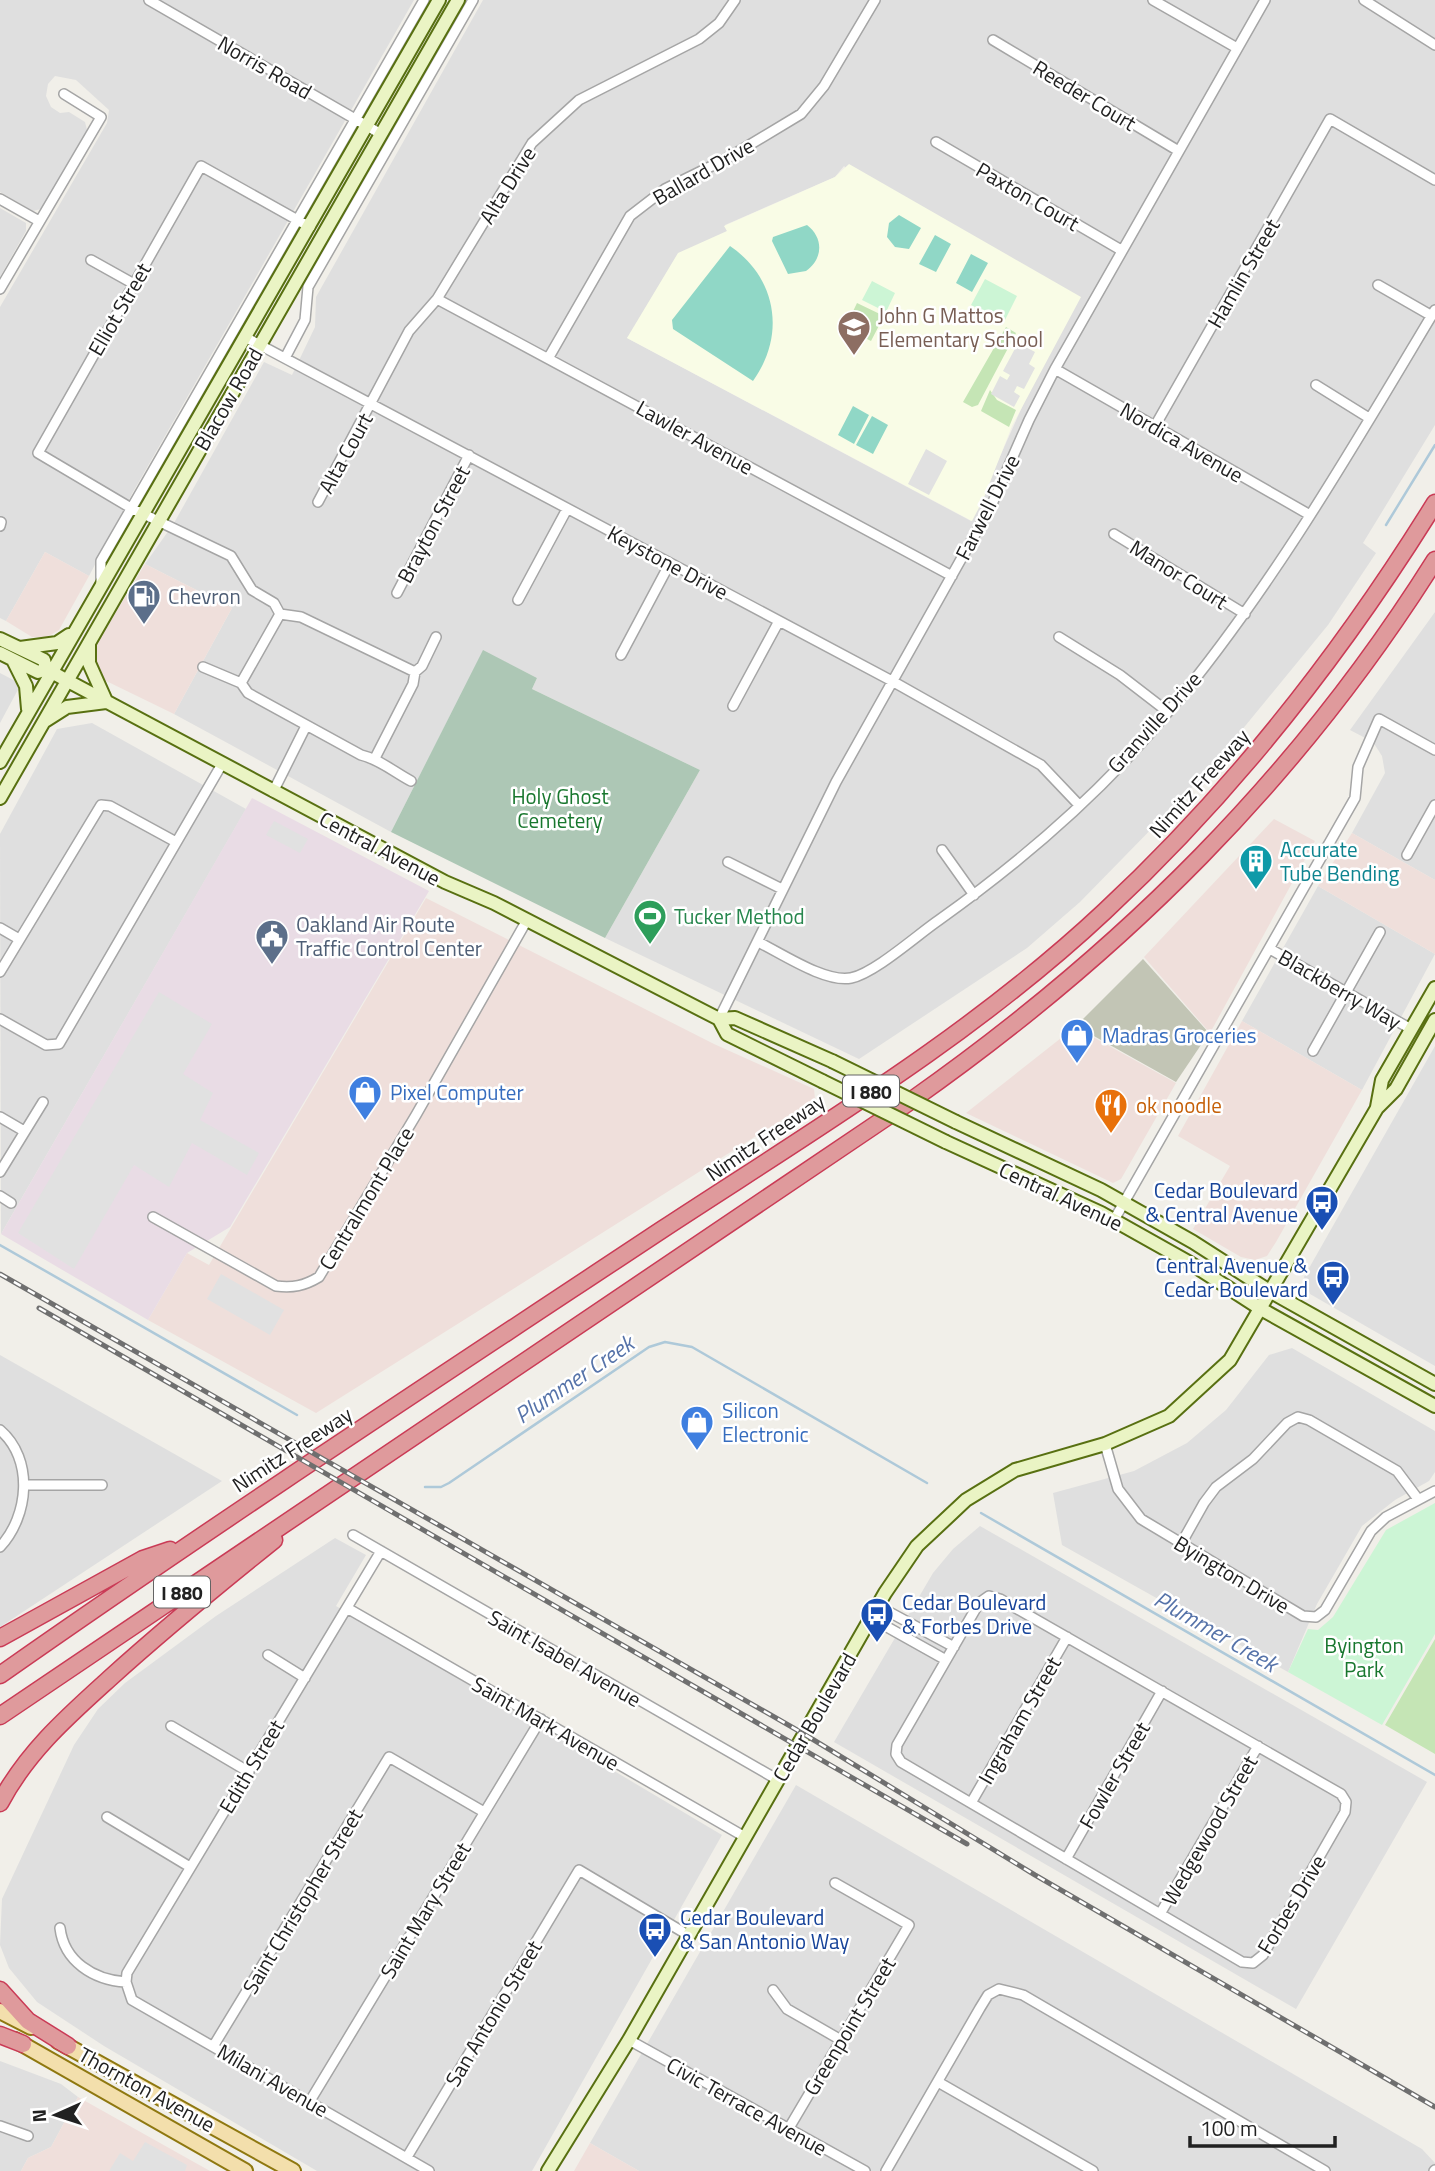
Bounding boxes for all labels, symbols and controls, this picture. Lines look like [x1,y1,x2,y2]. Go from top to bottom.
street label: Norris Road [212,27,318,107]
street label: Reeder Court [1027,52,1143,139]
street label: Ballard Drive [646,129,760,213]
street label: Alta Drive [471,140,543,230]
street label: Paxton Court [970,153,1086,239]
street label: Hamlin Street [1199,212,1288,334]
street label: Elliot Street [79,256,159,362]
place label: John G Mattos Elementary School [878,299,1043,355]
school or university icon: John G Mattos Elementary School [835,308,873,357]
street label: Blacow Road [186,341,270,457]
street label: Lawler Avenue [631,392,759,482]
street label: Nordica Avenue [1114,394,1250,490]
street label: Alta Court [310,406,381,499]
street label: Farwell Drive [947,449,1027,565]
street label: Brayton Street [389,459,478,589]
street label: Keystone Drive [602,517,734,607]
street label: Manor Court [1124,531,1235,617]
fuel station icon: Chevron [125,577,163,626]
place label: Chevron [168,580,241,612]
street label: Granville Drive [1099,664,1209,780]
street label: Nimitz Freeway [1141,721,1257,845]
park label: Holy Ghost Cemetery [511,780,609,836]
street label: Central Avenue [314,803,446,893]
place label: Accurate Tube Bending [1280,833,1399,889]
building icon: Accurate Tube Bending [1237,842,1275,891]
sports icon: Tucker Method [631,897,669,946]
place label: Tucker Method [674,900,805,932]
place label: Oakland Air Route Traffic Control Center [296,908,482,964]
public building icon: Oakland Air Route Traffic Control Center [253,917,291,966]
street label: Blackberry Way [1273,941,1407,1037]
shop icon: Madras Groceries [1058,1016,1096,1065]
place label: Madras Groceries [1102,1019,1256,1051]
shop icon: Pixel Computer [346,1073,384,1122]
place label: Pixel Computer [390,1076,524,1108]
road number: I 880 [843,1076,899,1106]
street label: Nimitz Freeway [699,1085,831,1189]
restaurant icon: ok noodle [1092,1086,1130,1135]
place label: ok noodle [1136,1089,1222,1121]
street label: Centralmont Place [310,1120,422,1276]
street label: Central Avenue [994,1153,1128,1239]
place label: Cedar Boulevard & Central Avenue [1146,1174,1298,1230]
bus stop icon: Cedar Boulevard & Central Avenue [1303,1183,1341,1232]
place label: Central Avenue & Cedar Boulevard [1156,1249,1309,1305]
bus stop icon: Central Avenue & Cedar Boulevard [1314,1258,1352,1307]
water label: Plummer Creek [507,1324,643,1432]
place label: Silicon Electronic [722,1394,809,1450]
street label: Nimitz Freeway [226,1398,358,1500]
shop icon: Silicon Electronic [678,1403,716,1452]
street label: Byington Drive [1168,1527,1296,1621]
road number: I 880 [154,1576,210,1608]
water label: Plummer Creek [1148,1581,1287,1682]
place label: Cedar Boulevard & Forbes Drive [902,1586,1046,1642]
bus stop icon: Cedar Boulevard & Forbes Drive [858,1595,896,1644]
street label: Saint Isabel Avenue [483,1601,647,1715]
park label: Byington Park [1324,1629,1404,1685]
street label: Cedar Boulevard [764,1646,864,1788]
street label: Ingraham Street [969,1649,1069,1790]
street label: Saint Mark Avenue [466,1668,626,1778]
street label: Edith Street [210,1712,292,1819]
street label: Fowler Street [1070,1715,1158,1835]
street label: Wedgewood Street [1153,1748,1265,1911]
street label: Saint Christopher Street [234,1802,370,2000]
street label: Saint Mary Street [372,1835,479,1984]
street label: Forbes Drive [1249,1848,1333,1960]
place label: Cedar Boulevard & San Antonio Way [680,1901,850,1957]
bus stop icon: Cedar Boulevard & San Antonio Way [636,1910,674,1959]
street label: San Antonio Street [437,1933,550,2092]
street label: Greenpoint Street [795,1950,903,2101]
street label: Milani Avenue [211,2035,335,2125]
street label: Thornton Avenue [73,2038,221,2140]
street label: Civic Terrace Avenue [661,2049,833,2163]
north arrow [21,2080,91,2150]
scale bar [1190,2104,1335,2148]
text: N [24,2109,53,2123]
text: 100 m [1200,2112,1257,2144]

